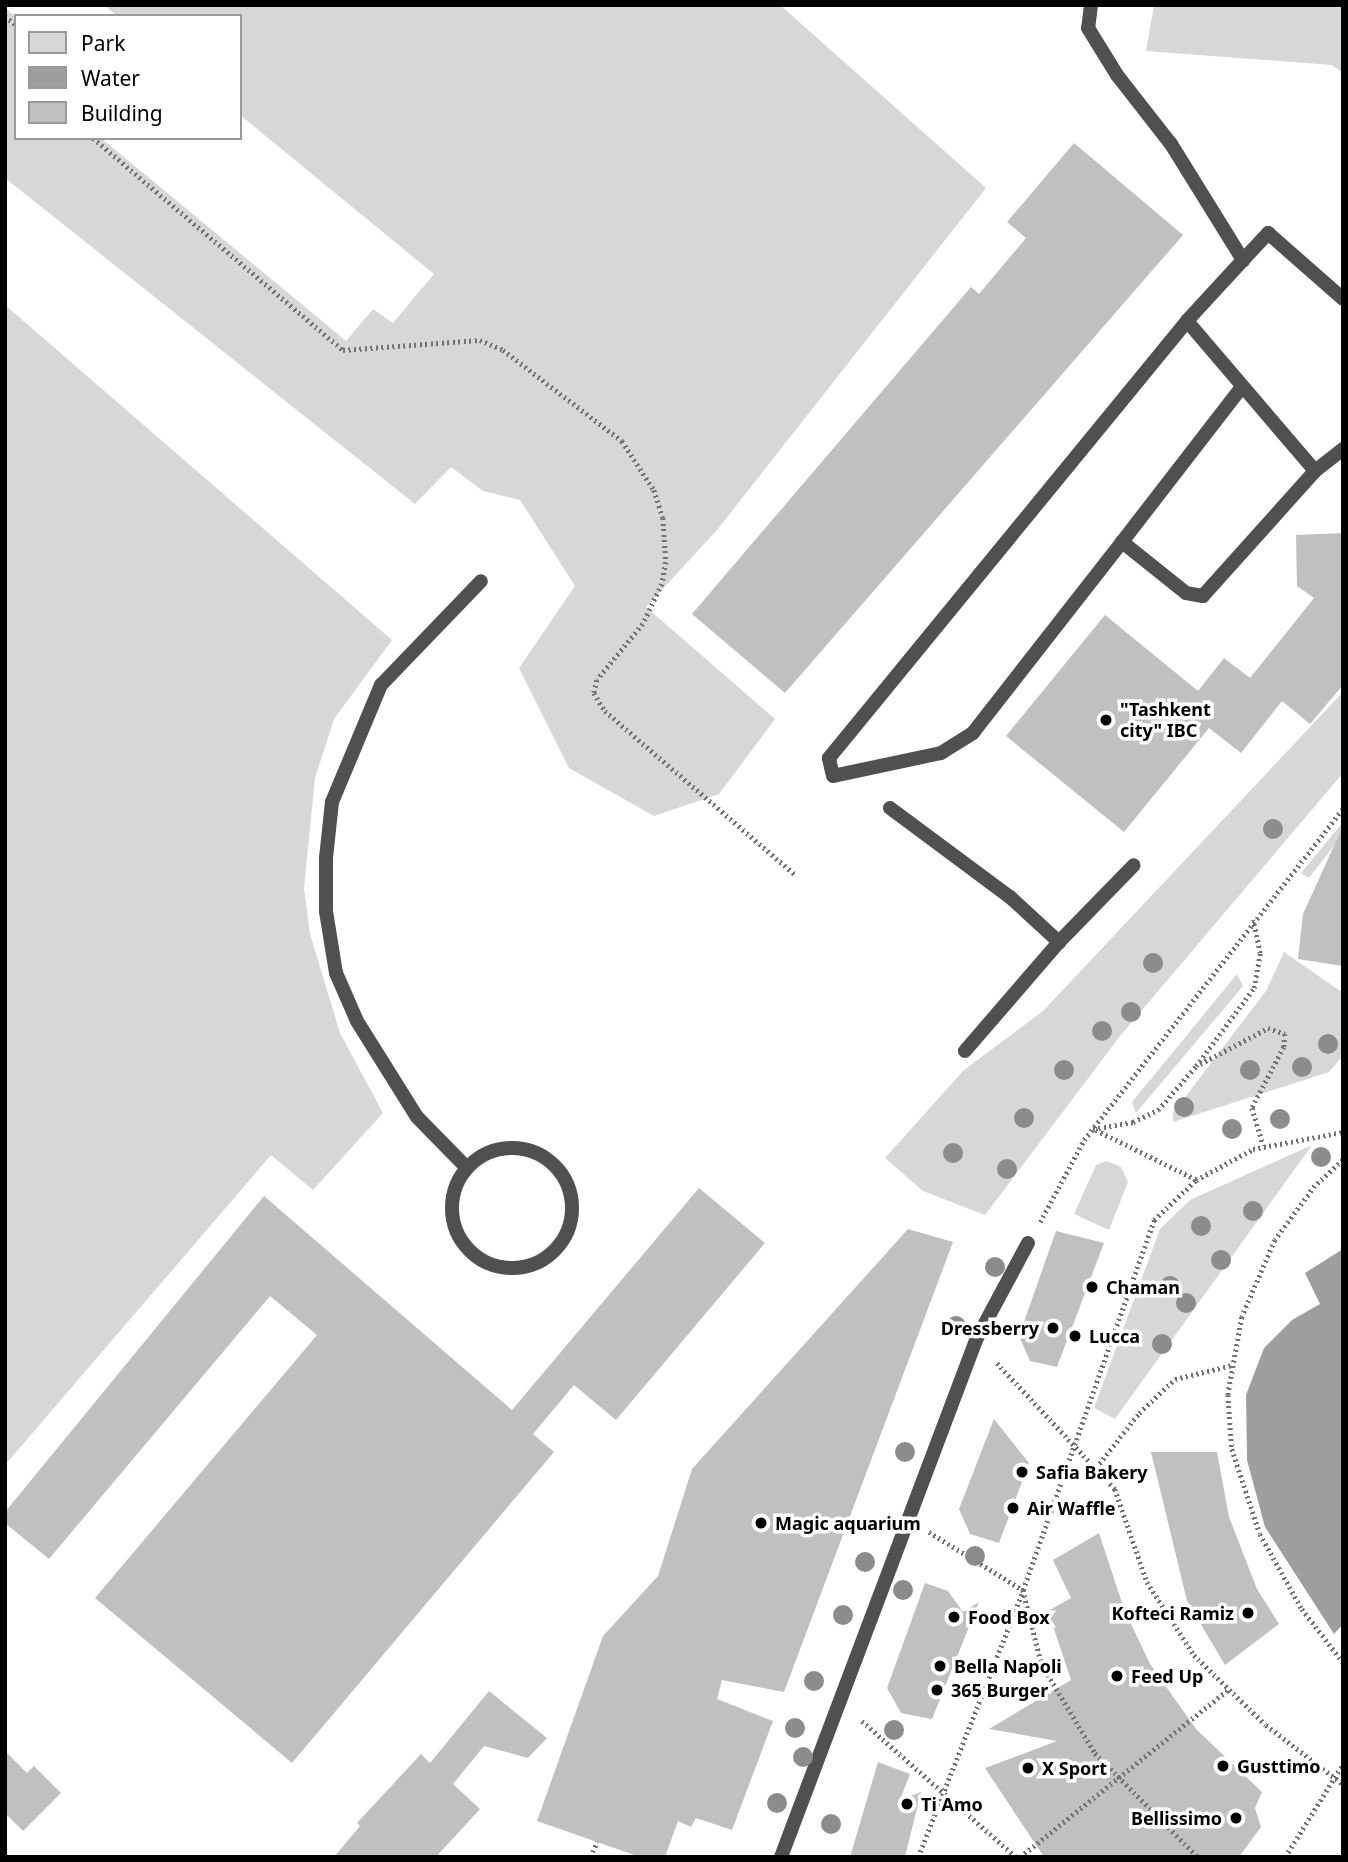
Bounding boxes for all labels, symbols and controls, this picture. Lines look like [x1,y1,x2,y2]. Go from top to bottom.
legend [14,14,242,140]
text: Park [81,29,125,57]
text: Water [81,64,140,92]
text: Building [81,99,163,127]
place label: "Tashkent city" IBC [1120,699,1211,742]
marker: "Tashkent city" IBC [1098,712,1114,728]
place label: Chaman [1106,1276,1180,1298]
marker: Chaman [1084,1279,1100,1295]
place label: Dressberry [941,1317,1039,1339]
marker: Dressberry [1045,1320,1061,1336]
place label: Lucca [1089,1325,1140,1347]
marker: Lucca [1067,1328,1083,1344]
place label: Safia Bakery [1036,1461,1147,1483]
marker: Safia Bakery [1014,1464,1030,1480]
place label: Air Waffle [1027,1497,1116,1519]
marker: Air Waffle [1005,1500,1021,1516]
place label: Magic aquarium [775,1512,921,1534]
marker: Magic aquarium [753,1515,769,1531]
place label: Kofteci Ramiz [1112,1602,1234,1624]
marker: Kofteci Ramiz [1240,1605,1256,1621]
place label: Food Box [968,1606,1050,1628]
marker: Food Box [946,1609,962,1625]
place label: Bella Napoli [954,1655,1062,1677]
marker: Bella Napoli [932,1658,948,1674]
place label: Feed Up [1131,1665,1203,1687]
marker: Feed Up [1109,1668,1125,1684]
place label: 365 Burger [951,1679,1048,1701]
marker: 365 Burger [929,1682,945,1698]
place label: Gusttimo [1237,1755,1321,1777]
place label: X Sport [1042,1757,1107,1779]
marker: Gusttimo [1215,1758,1231,1774]
marker: X Sport [1020,1760,1036,1776]
place label: Ti Amo [921,1793,983,1815]
marker: Ti Amo [899,1796,915,1812]
place label: Bellissimo [1131,1807,1222,1829]
marker: Bellissimo [1228,1810,1244,1826]

